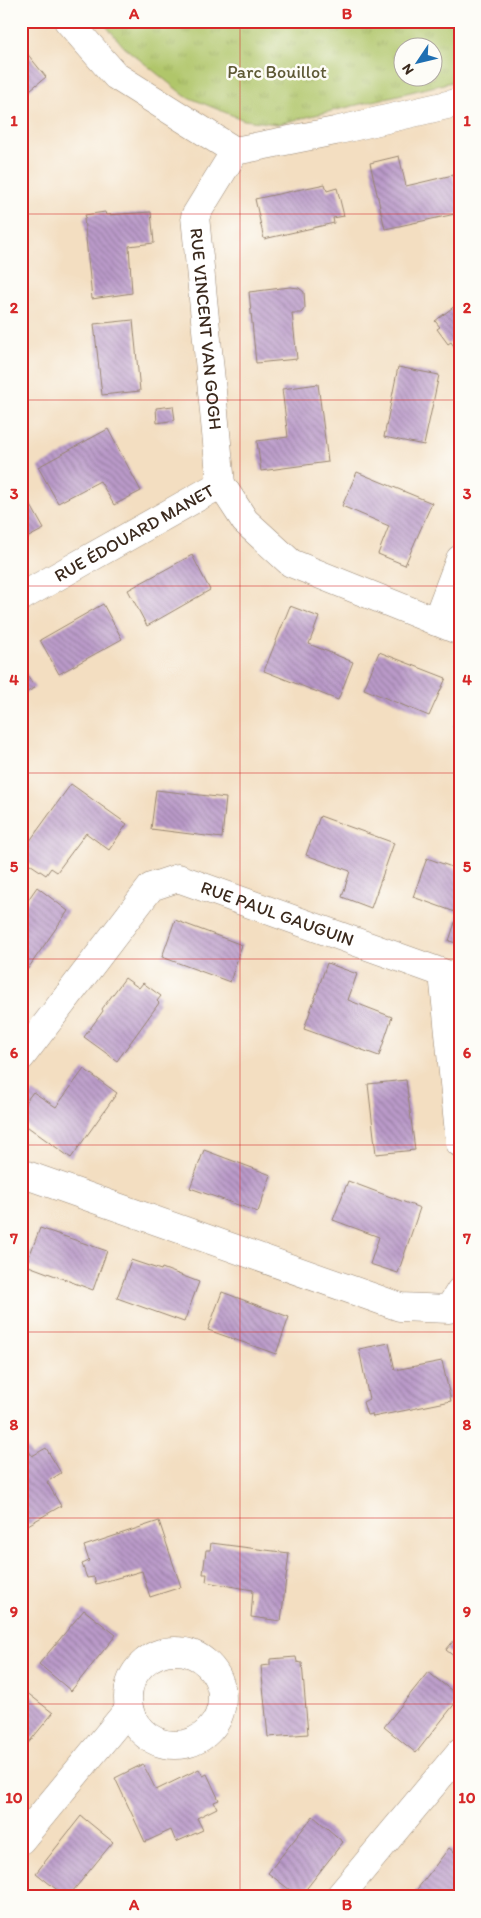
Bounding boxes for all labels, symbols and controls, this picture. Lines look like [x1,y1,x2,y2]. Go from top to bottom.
text: A [128,4,140,23]
text: B [342,4,353,23]
north arrow [394,38,444,88]
text: N [398,60,417,78]
park label: Parc Bouillot [227,61,327,83]
text: 1 [10,111,18,130]
text: 1 [463,111,471,130]
street label: RUE VINCENT VAN GOGH [185,227,227,431]
text: 2 [10,298,19,317]
text: 2 [463,298,472,317]
street label: RUE ÉDOUARD MANET [50,479,218,587]
text: 3 [10,484,19,503]
text: 3 [463,484,472,503]
text: 4 [9,670,19,689]
text: 4 [462,670,472,689]
text: 5 [10,857,19,876]
text: 5 [463,857,472,876]
street label: RUE PAUL GAUGUIN [198,876,357,951]
text: 6 [10,1043,19,1062]
text: 6 [463,1043,472,1062]
text: 7 [9,1229,18,1248]
text: 7 [462,1229,471,1248]
text: 8 [10,1415,19,1434]
text: 8 [463,1415,472,1434]
text: 9 [10,1602,18,1621]
text: 9 [463,1602,471,1621]
text: 10 [5,1788,23,1807]
text: 10 [458,1788,476,1807]
text: A [128,1895,140,1914]
text: B [342,1895,353,1914]

